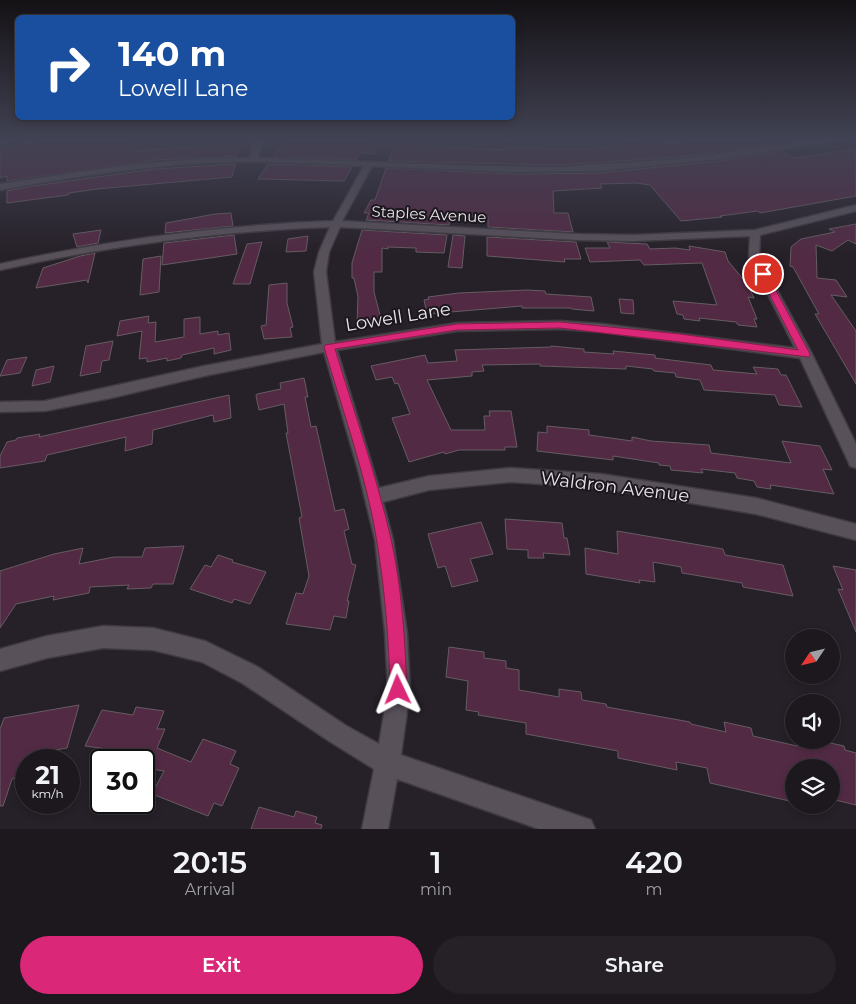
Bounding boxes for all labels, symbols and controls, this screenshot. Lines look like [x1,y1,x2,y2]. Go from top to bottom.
text: 140 m [118,32,226,75]
icon: right [35,35,100,100]
text: Lowell Lane [118,75,248,102]
street label: Staples Avenue [371,202,487,226]
pin [742,253,784,295]
icon: arrive [749,260,777,288]
street label: Lowell Lane [344,298,452,336]
street label: Waldron Avenue [539,467,691,507]
north arrow [785,629,840,684]
map controls [785,629,840,814]
position arrow [371,663,423,715]
button: sound [785,694,840,749]
speed limit sign: 30 [90,749,155,814]
button: layers [785,759,840,814]
text: 21 [35,760,60,790]
text: km/h [31,786,64,801]
text: 20:15 [173,844,247,881]
text: 1 [430,844,442,881]
text: 420 [625,844,683,881]
text: Arrival [185,880,235,899]
text: min [420,880,452,899]
text: m [646,880,662,899]
button: Exit [20,936,423,994]
button: Share [433,936,836,994]

